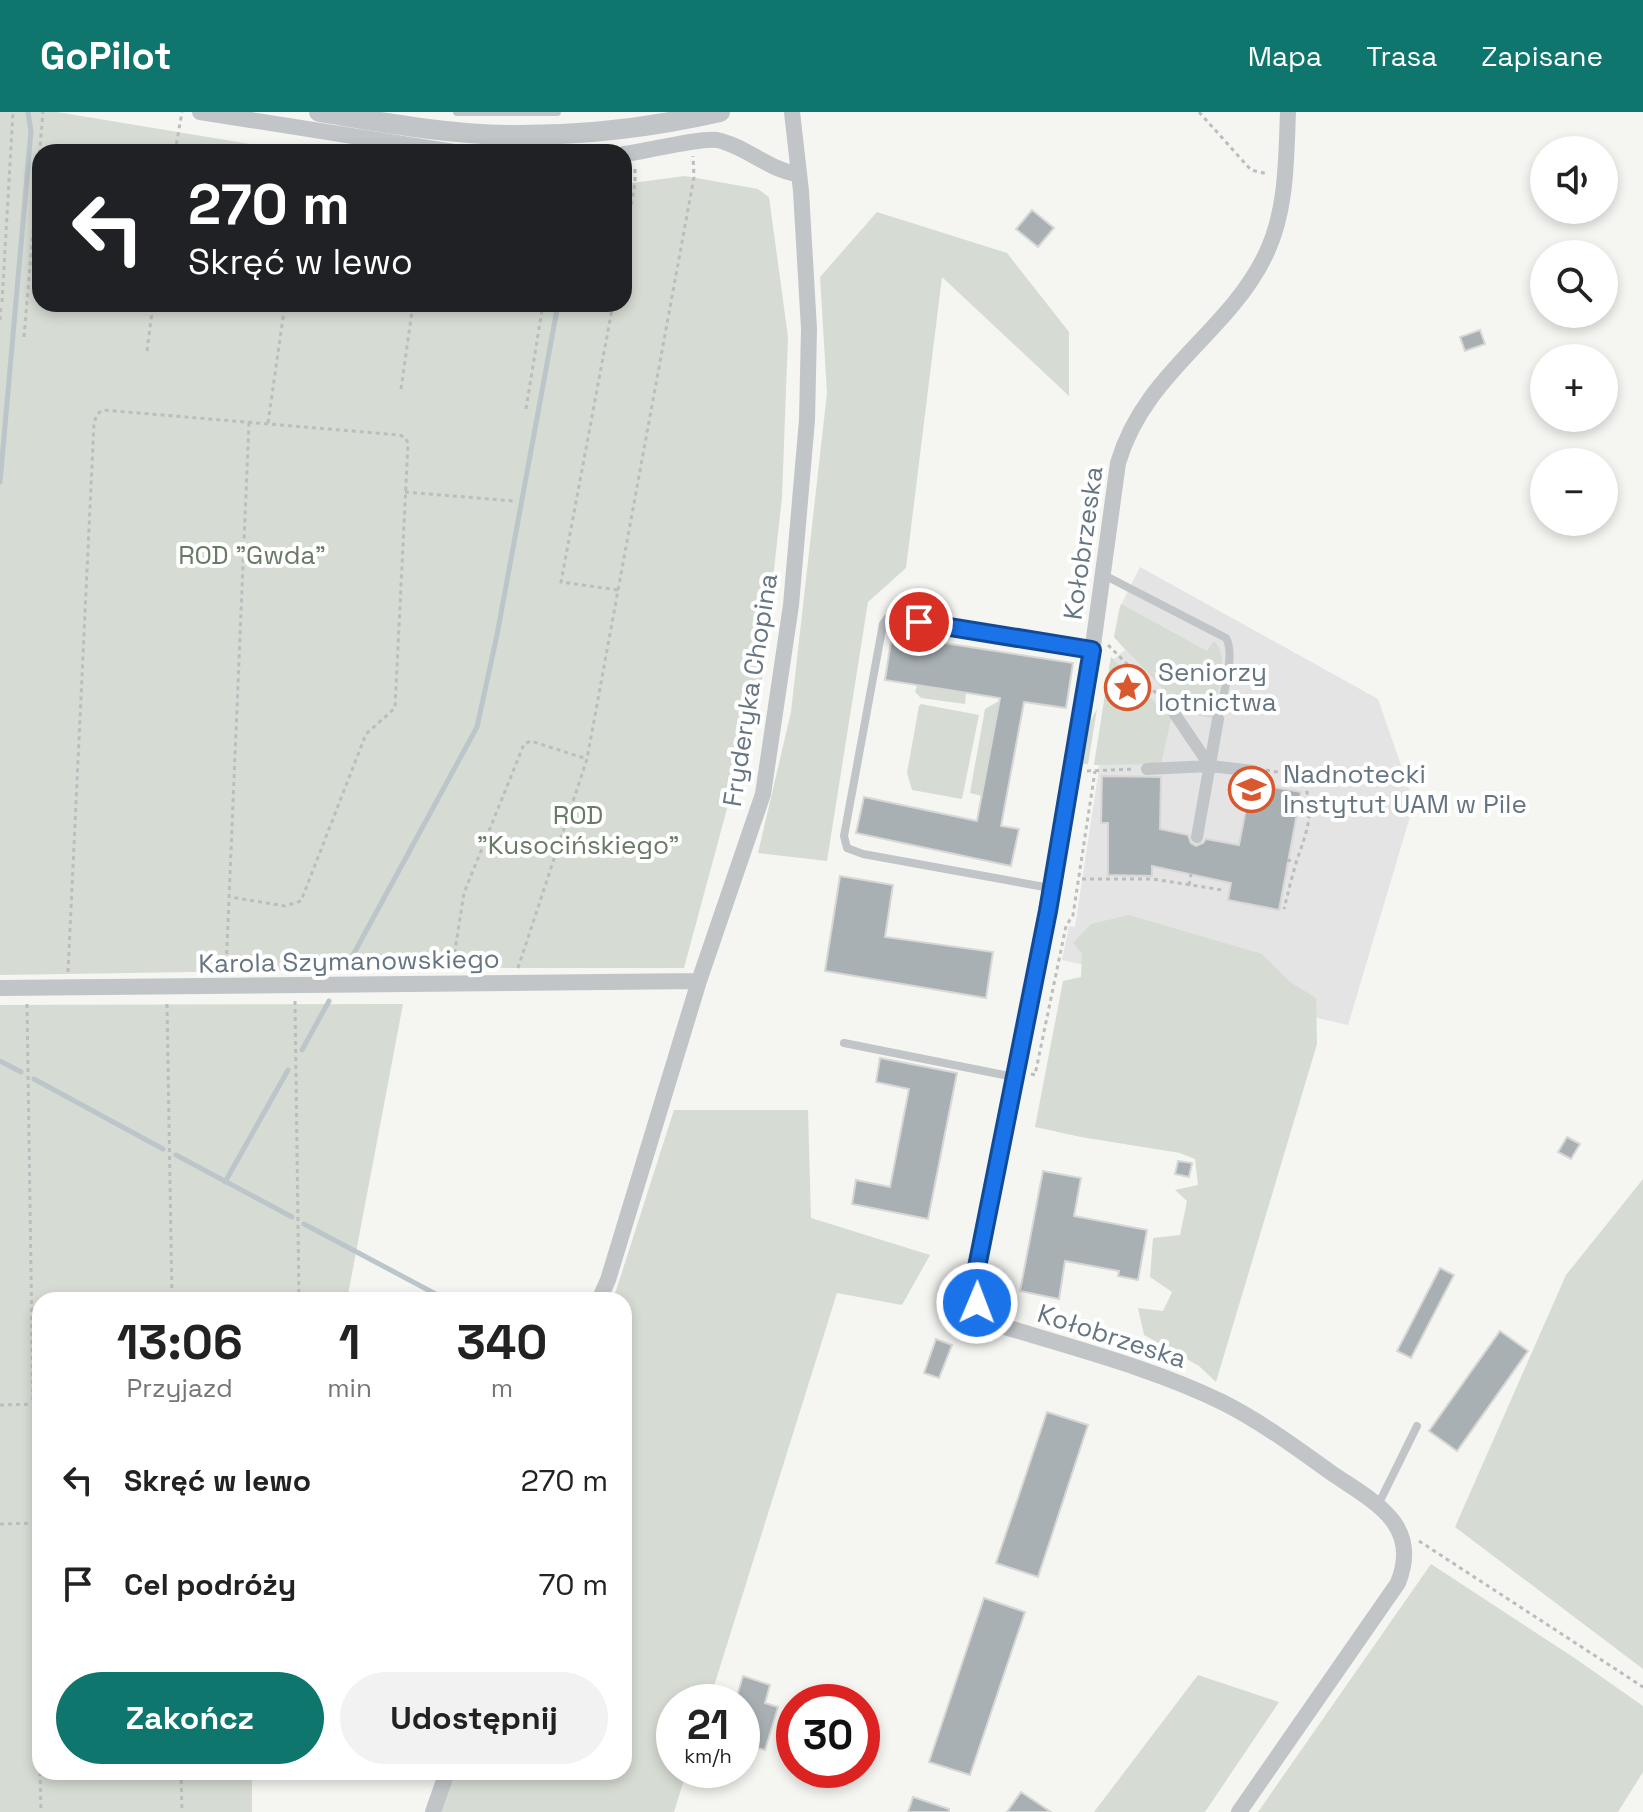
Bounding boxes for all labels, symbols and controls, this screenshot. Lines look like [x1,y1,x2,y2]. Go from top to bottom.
text: GoPilot [40,32,172,80]
text: Mapa [1248,38,1322,74]
text: Trasa [1366,38,1437,74]
text: Zapisane [1481,38,1603,74]
map controls [1530,136,1618,536]
button: sound [1530,136,1618,224]
text: 270 m [188,169,350,240]
icon: left [56,176,160,280]
text: Skręć w lewo [188,239,413,285]
button: search [1530,240,1618,328]
button: + [1530,344,1618,432]
button: − [1530,448,1618,536]
street label: Kołobrzeska [1055,464,1111,622]
park label: ROD "Gwda" [178,538,326,572]
street label: Fryderyka Chopina [715,571,785,809]
pin [885,588,953,656]
icon: arrive [897,600,941,644]
place label: Seniorzy lotnictwa [1158,655,1277,719]
place icon: Seniorzy lotnictwa [1103,663,1151,711]
place label: Nadnotecki Instytut UAM w Pile [1283,757,1527,821]
school or university icon: Nadnotecki Instytut UAM w Pile [1228,765,1276,813]
park label: ROD "Kusocińskiego" [477,798,679,862]
street label: Karola Szymanowskiego [198,941,500,981]
position arrow [935,1261,1019,1345]
street label: Kołobrzeska [1033,1296,1191,1376]
text: 13:06 [117,1312,243,1373]
text: 1 [339,1312,360,1373]
text: 340 [457,1312,547,1373]
text: Przyjazd [127,1371,233,1405]
text: min [327,1371,372,1405]
text: m [491,1371,513,1405]
icon: left [56,1458,100,1502]
text: Skręć w lewo [124,1461,311,1500]
text: 270 m [521,1461,608,1500]
icon: arrive [56,1562,100,1606]
text: Cel podróży [124,1565,296,1604]
text: 70 m [539,1565,608,1604]
button: Zakończ [56,1672,324,1764]
button: Udostępnij [340,1672,608,1764]
speed limit sign: 30 [776,1684,880,1788]
text: 21 [687,1700,729,1751]
text: km/h [684,1743,732,1769]

